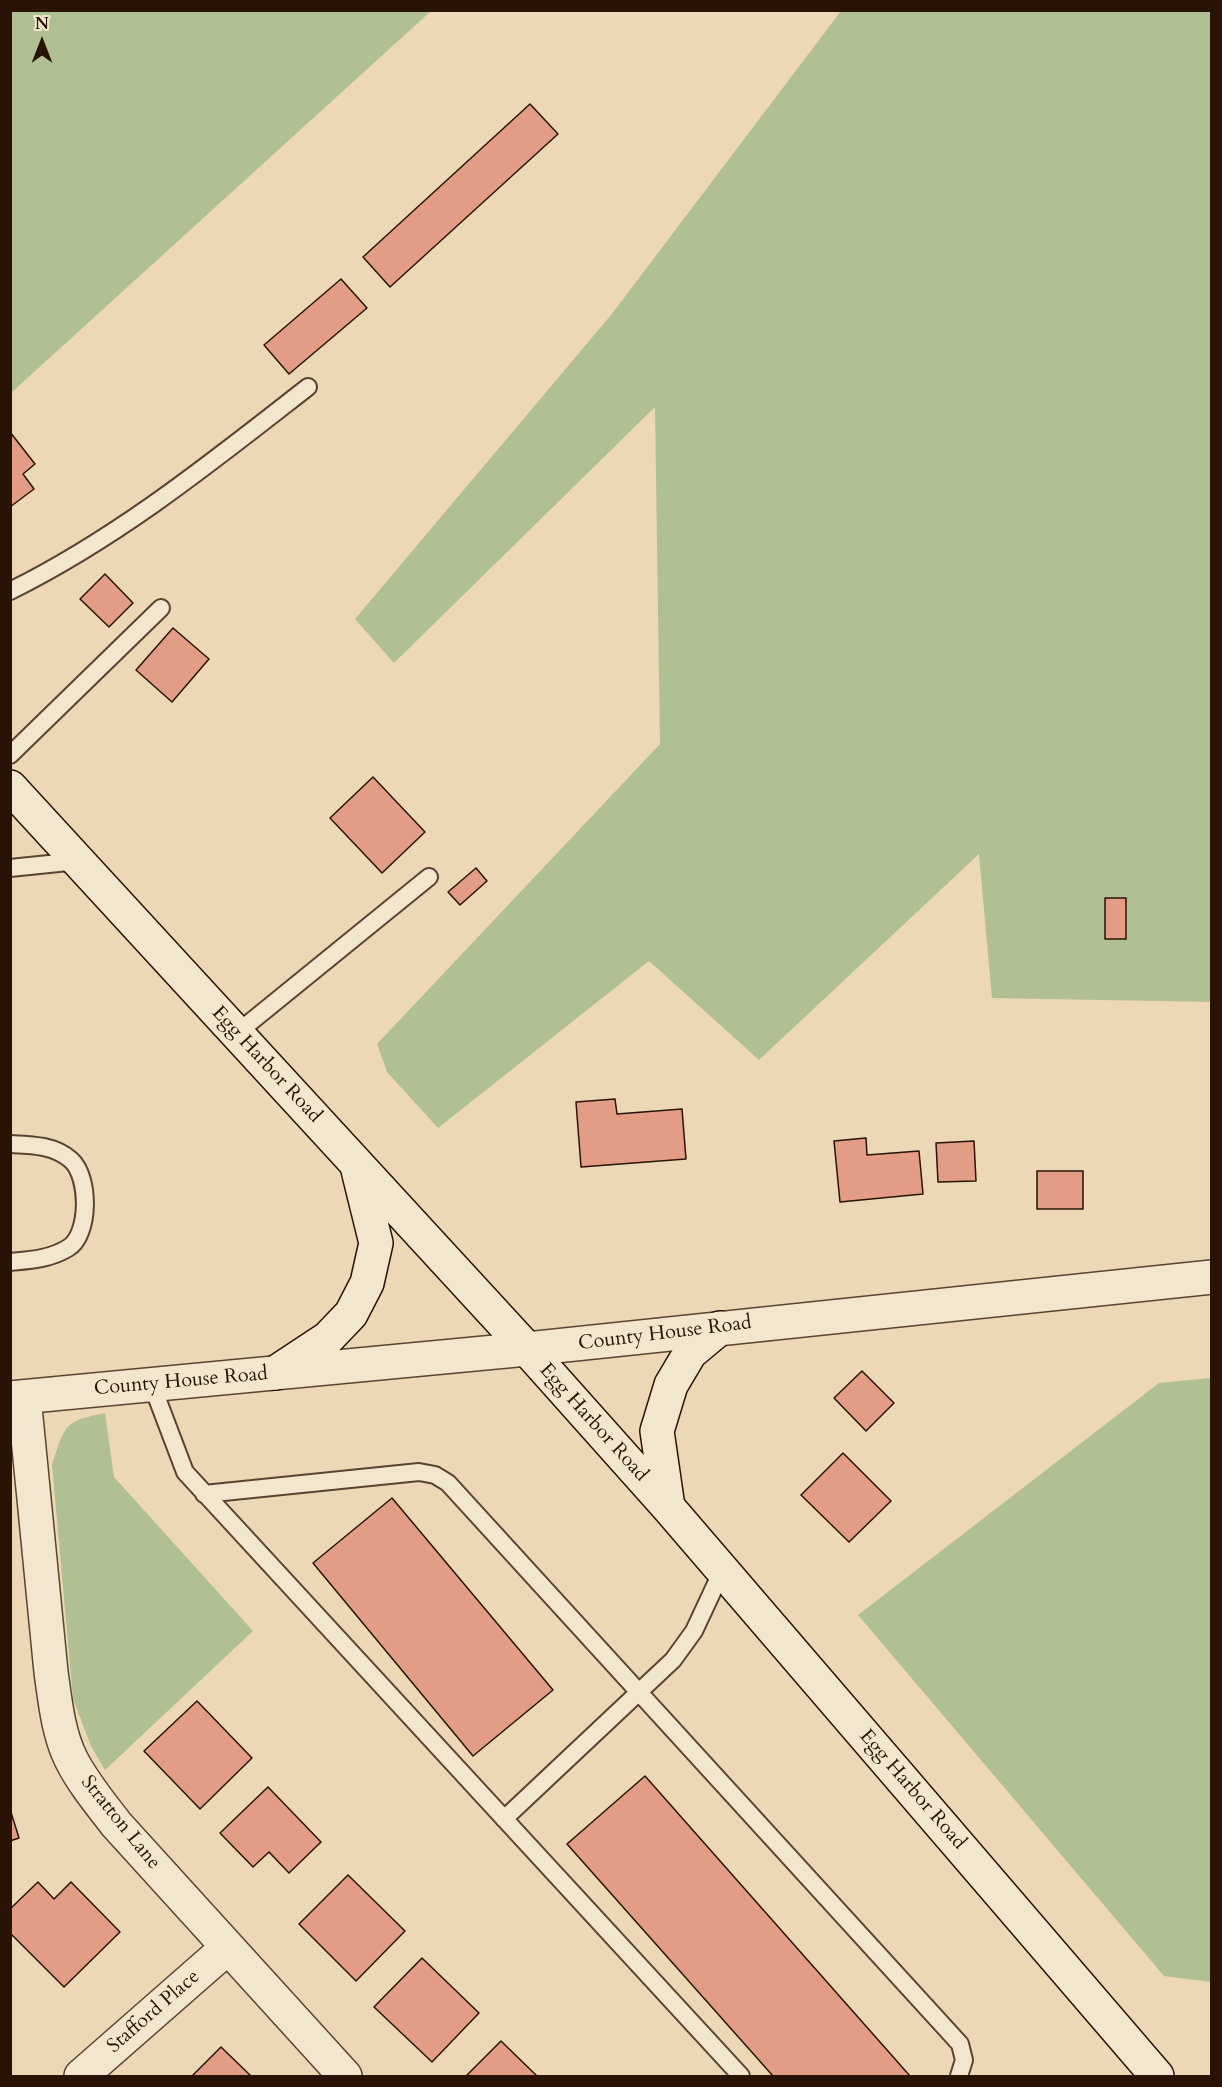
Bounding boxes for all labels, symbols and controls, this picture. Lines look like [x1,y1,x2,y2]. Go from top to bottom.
north arrow [12,12,72,72]
text: N [35,13,49,35]
street label: Egg Harbor Road [206,1002,326,1128]
street label: County House Road [577,1311,753,1357]
street label: Egg Harbor Road [534,1359,652,1487]
street label: County House Road [93,1362,269,1402]
street label: Egg Harbor Road [853,1725,971,1855]
street label: Stratton Lane [75,1771,165,1875]
street label: Stafford Place [103,1965,205,2059]

